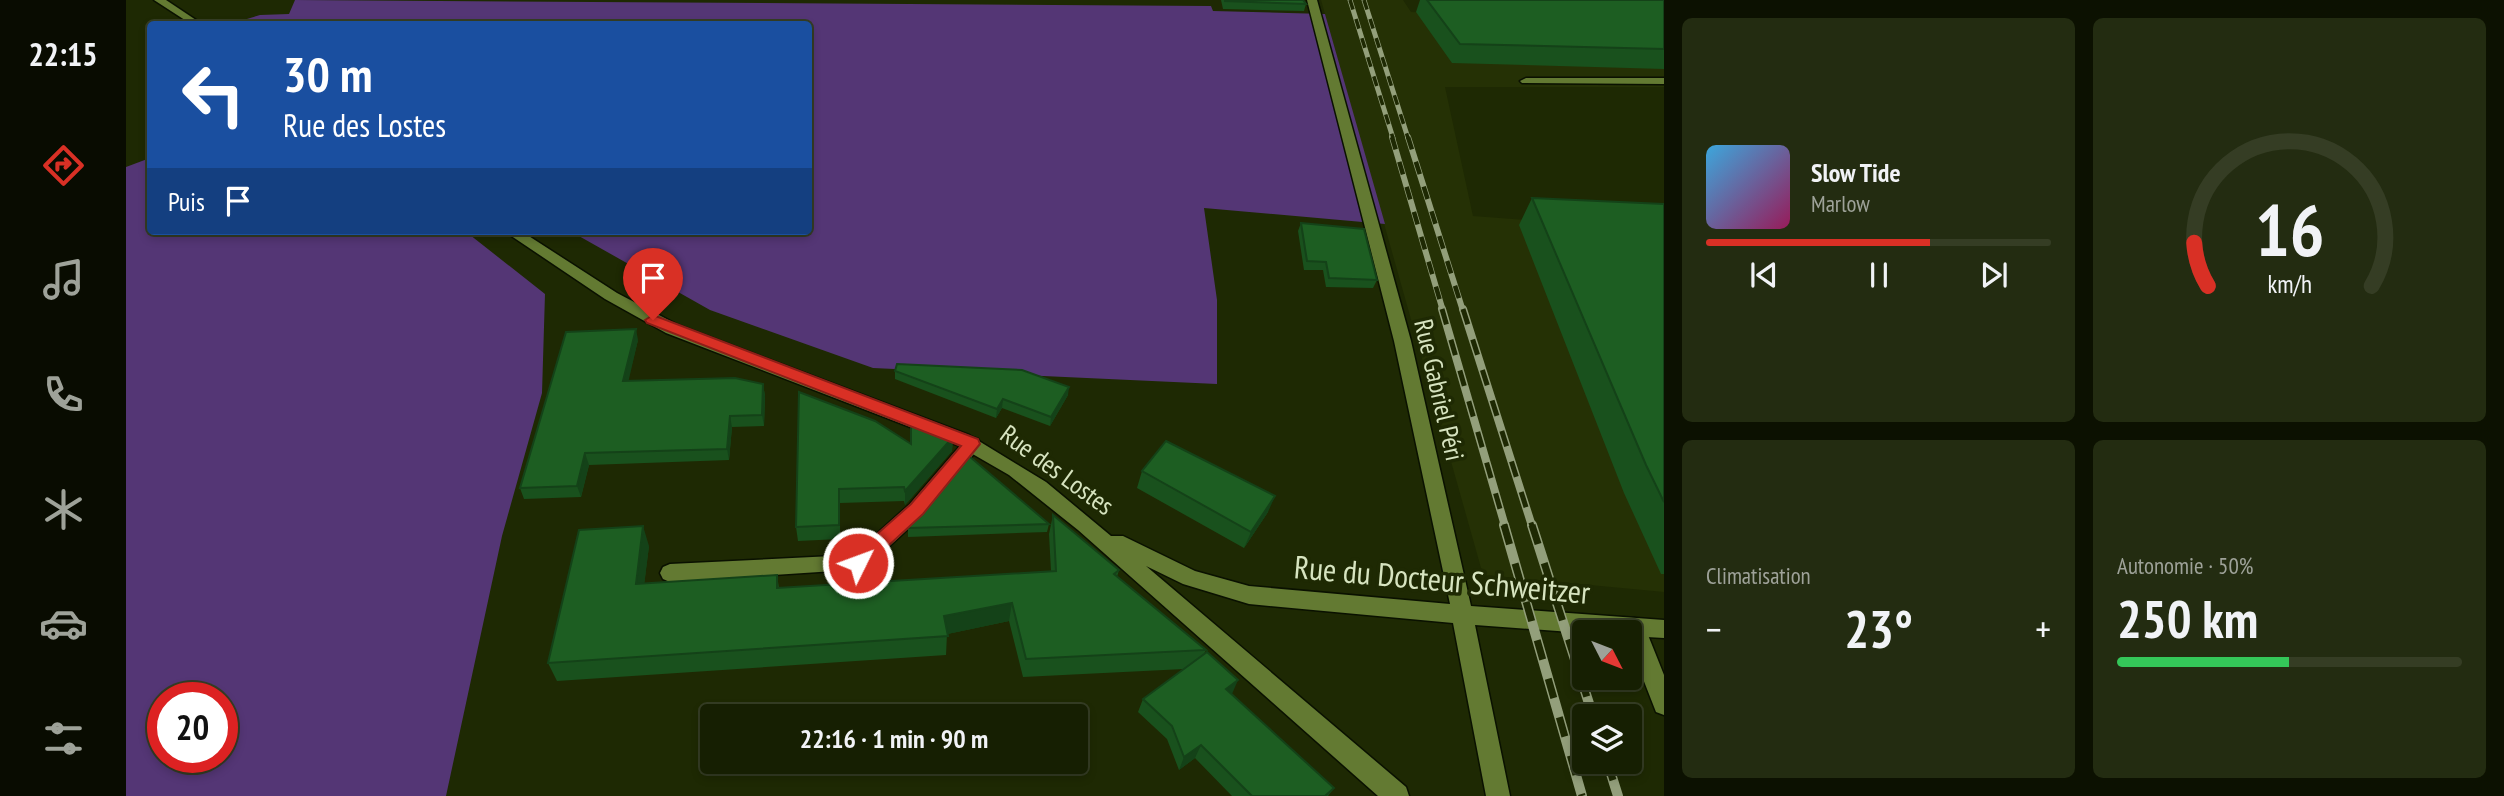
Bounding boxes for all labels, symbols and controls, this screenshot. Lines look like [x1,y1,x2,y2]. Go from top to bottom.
text: 22:15 [28,33,98,75]
text: 30 m [283,42,372,106]
icon: left [168,49,259,140]
text: Rue des Lostes [283,104,446,146]
icon: directions [39,141,88,190]
text: Slow Tide [1811,156,1901,189]
icon: arrive [219,182,257,220]
text: 16 [2255,182,2324,276]
text: Puis [168,185,205,218]
text: Marlow [1811,189,1870,218]
pin [623,248,683,320]
icon: music [39,255,88,304]
icon: previous [1745,256,1783,294]
icon: pause [1860,256,1898,294]
icon: next [1975,256,2013,294]
icon: arrive [634,259,672,297]
text: km/h [2267,268,2312,300]
street label: Rue Gabriel Péri [1407,316,1472,464]
icon: phone [39,370,88,419]
street label: Rue des Lostes [994,417,1121,522]
icon: climate [39,485,88,534]
position arrow [821,526,895,600]
street label: Rue du Docteur Schweitzer [1292,545,1592,613]
text: Autonomie · 50% [2117,551,2253,580]
text: Climatisation [1706,561,1811,590]
text: 250 km [2117,585,2258,652]
text: 23° [1844,595,1913,662]
icon: car [39,599,88,648]
text: − [1706,604,1722,653]
text: + [2035,604,2051,653]
north arrow [1572,620,1642,690]
map controls [1572,620,1642,774]
speed limit sign: 20 [147,682,238,773]
button: layers [1572,704,1642,774]
icon: filters [39,714,88,763]
text: 22:16 · 1 min · 90 m [800,722,988,755]

